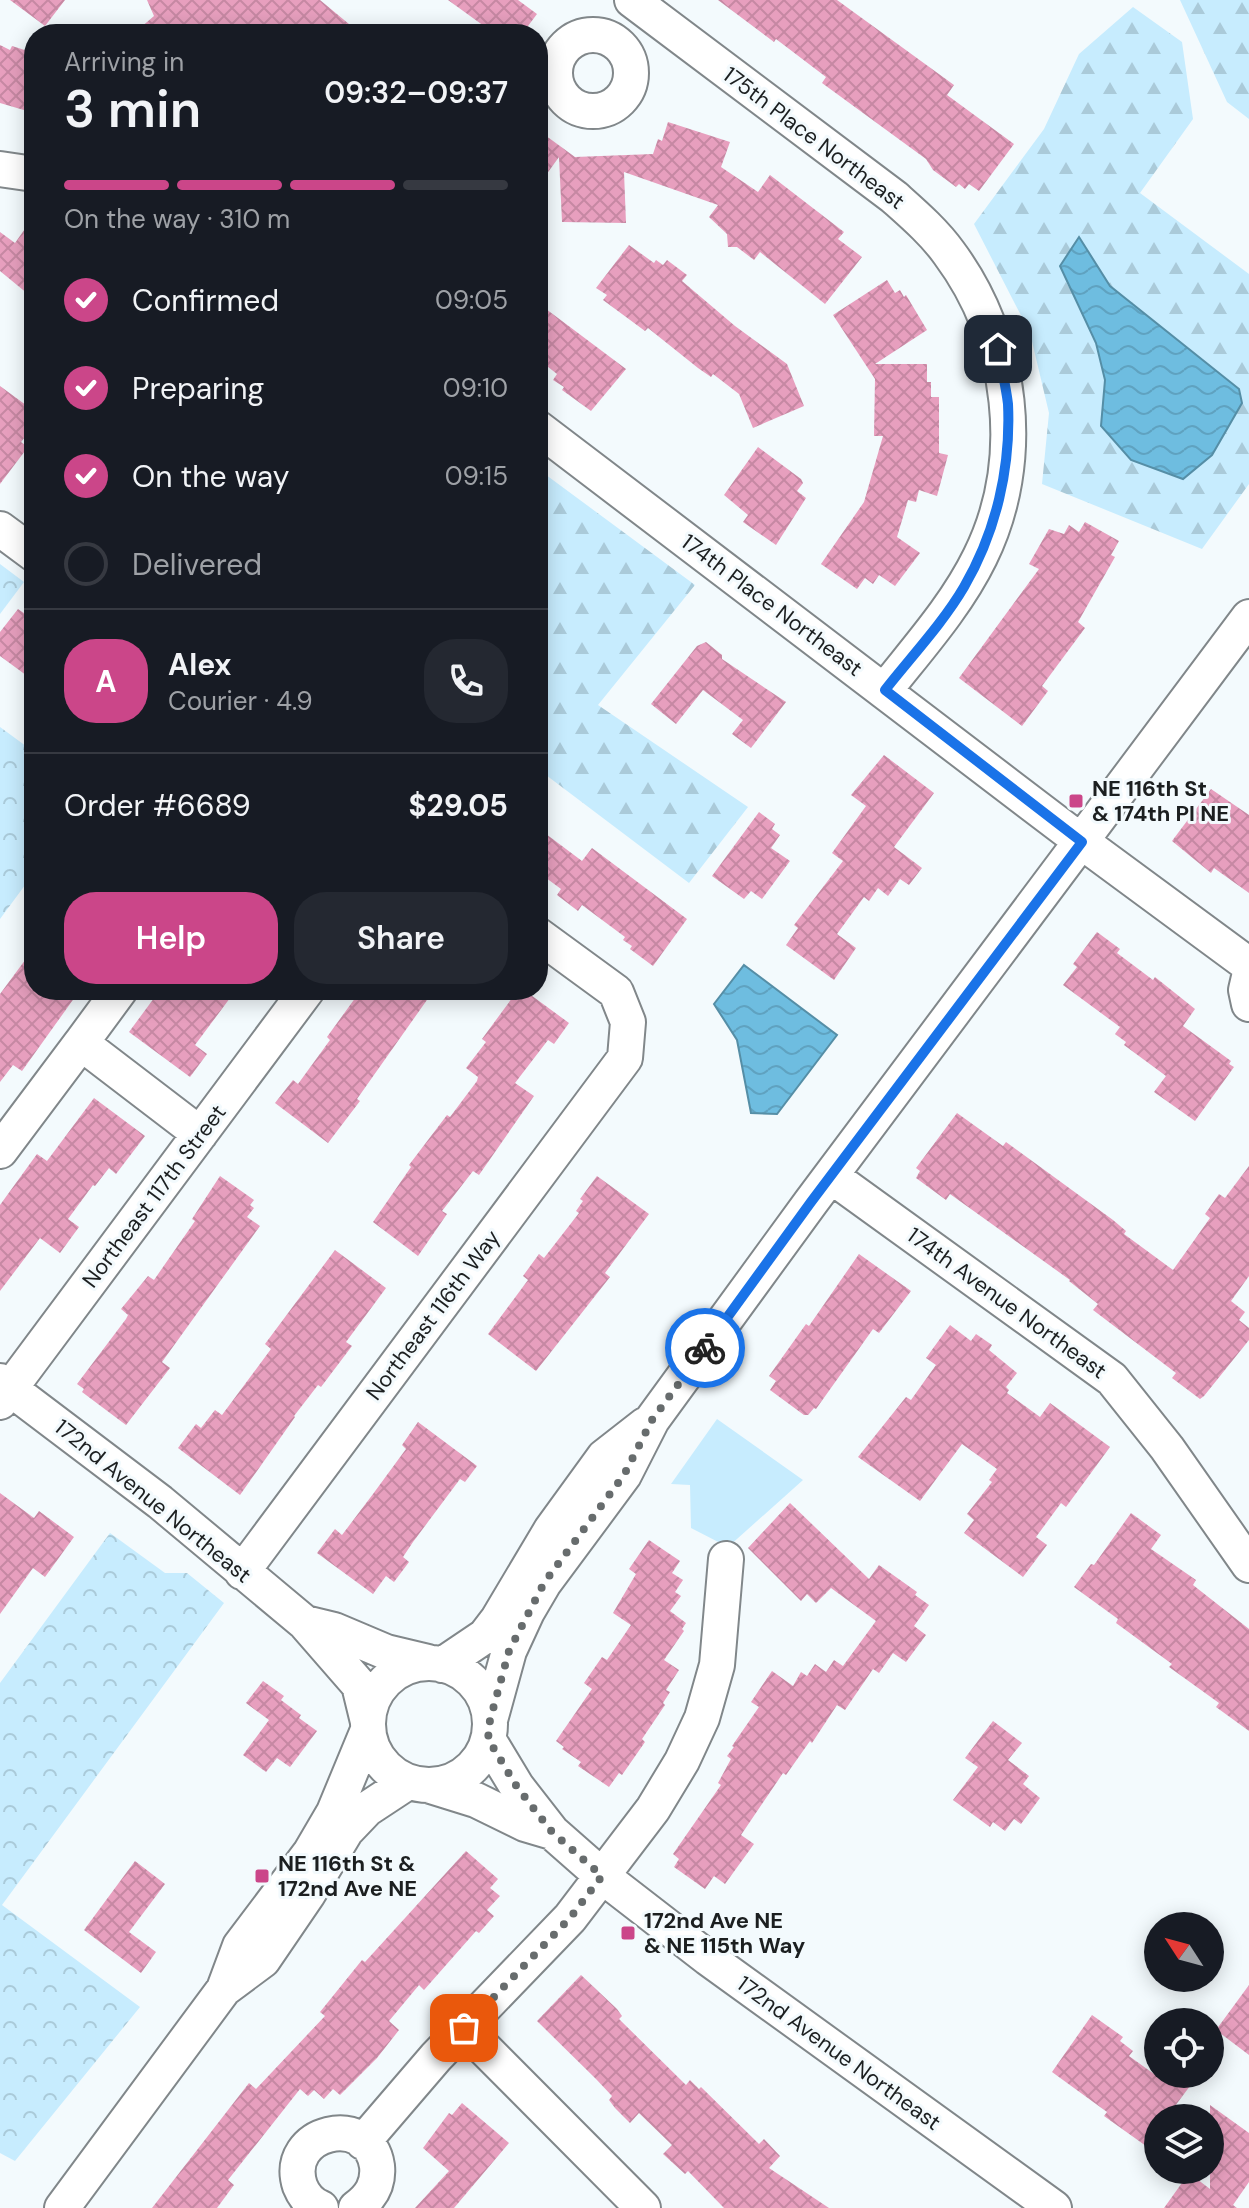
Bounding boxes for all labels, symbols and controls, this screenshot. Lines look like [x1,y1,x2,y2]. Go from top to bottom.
text: Arriving in [64,45,184,79]
street label: 175th Place Northeast [717,60,911,216]
text: 09:32–09:37 [324,73,508,112]
text: 3 min [64,75,201,143]
text: On the way · 310 m [64,202,290,236]
icon: check [64,278,108,322]
text: Confirmed [132,281,279,320]
text: 09:05 [435,283,508,317]
pin [964,315,1032,383]
icon: home [976,327,1020,371]
icon: check [64,366,108,410]
text: Preparing [132,369,264,408]
text: 09:10 [443,371,508,405]
icon: check [64,454,108,498]
text: On the way [132,457,289,496]
text: 09:15 [445,459,508,493]
street label: 174th Place Northeast [676,527,868,683]
text: Delivered [132,545,262,584]
button: phone [424,639,508,723]
text: Alex [168,645,231,684]
text: A [95,662,117,701]
text: Courier · 4.9 [168,684,313,718]
place label: NE 116th St & 174th Pl NE [1092,774,1229,828]
text: Order #6689 [64,786,251,825]
text: $29.05 [408,786,508,825]
marker: NE 116th St & 174th Pl NE [1067,792,1085,810]
button: Help [64,892,278,984]
button: Share [294,892,508,984]
street label: Northeast 117th Street [76,1099,232,1293]
street label: 174th Avenue Northeast [902,1221,1112,1385]
street label: Northeast 116th Way [359,1224,507,1406]
courier [665,1308,745,1388]
icon: bike [683,1326,727,1370]
street label: 172nd Avenue Northeast [49,1413,257,1589]
place label: NE 116th St & 172nd Ave NE [278,1849,417,1903]
marker: NE 116th St & 172nd Ave NE [253,1867,271,1885]
place label: 172nd Ave NE & NE 115th Way [644,1906,805,1960]
north arrow [1144,1912,1224,1992]
map controls [1144,1912,1224,2184]
marker: 172nd Ave NE & NE 115th Way [619,1924,637,1942]
street label: 172nd Avenue Northeast [731,1969,947,2137]
pin [430,1994,498,2062]
icon: bag [442,2006,486,2050]
button: locate [1144,2008,1224,2088]
button: layers [1144,2104,1224,2184]

